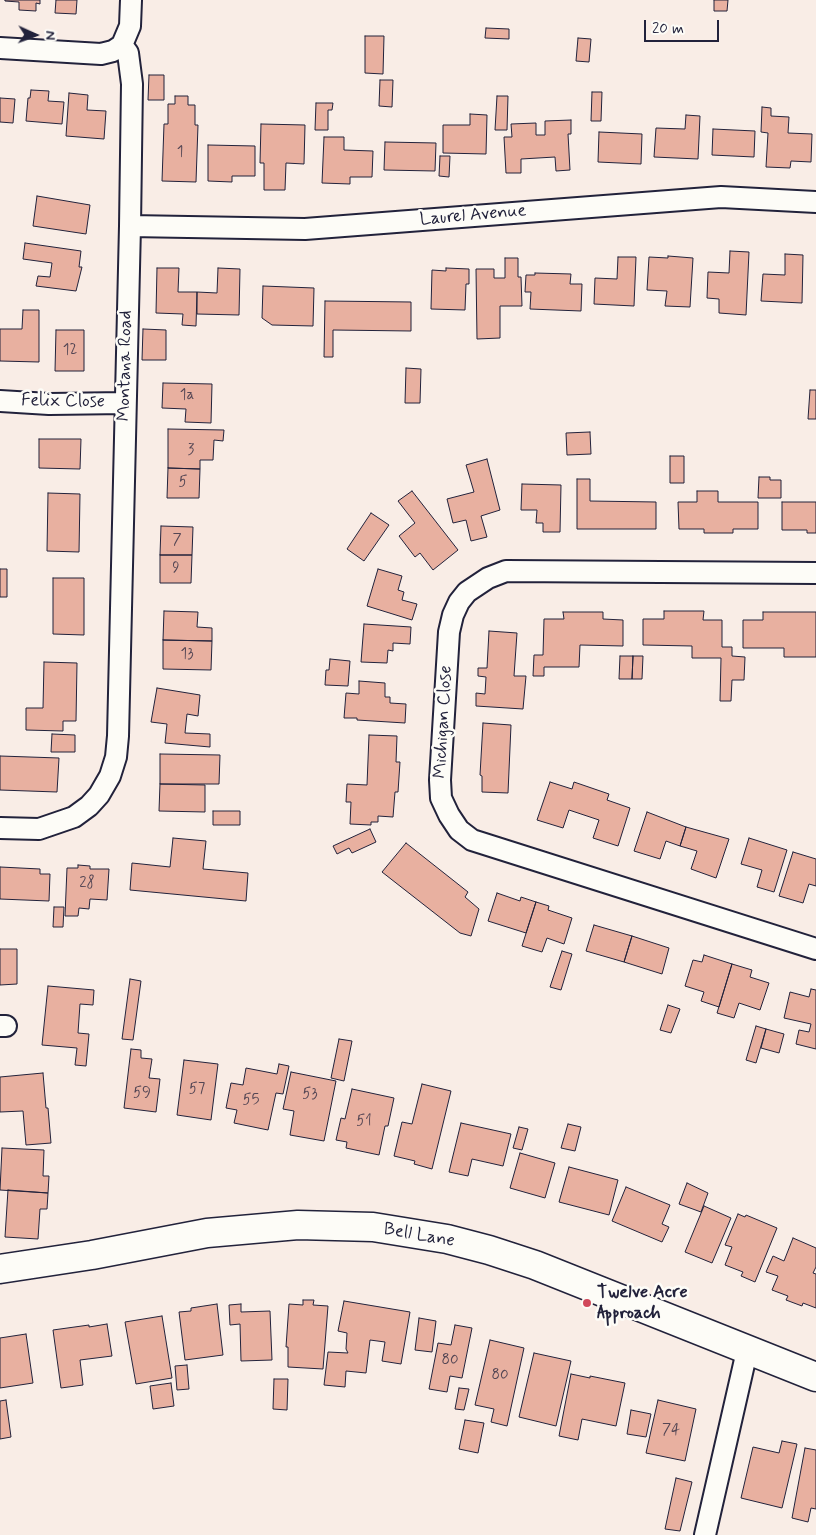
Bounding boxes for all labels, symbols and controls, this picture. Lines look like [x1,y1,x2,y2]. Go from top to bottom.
north arrow [10,10,60,60]
scale bar [646,10,721,42]
text: 20 m [652,19,684,39]
text: N [41,31,59,40]
house number: 1 [177,144,183,162]
street label: Laurel Avenue [419,201,527,231]
street label: Montana Road [114,310,138,422]
house number: 12 [63,342,77,360]
house number: 1a [180,387,194,405]
street label: Felix Close [21,390,105,414]
house number: 3 [188,442,194,460]
house number: 5 [179,474,187,492]
house number: 7 [172,532,182,550]
house number: 9 [172,560,180,578]
house number: 13 [180,646,194,664]
street label: Michigan Close [430,665,458,779]
house number: 28 [79,875,95,893]
house number: 57 [189,1081,205,1099]
house number: 59 [133,1085,151,1103]
house number: 53 [302,1086,318,1104]
house number: 55 [243,1092,259,1110]
house number: 51 [356,1113,372,1131]
street label: Bell Lane [382,1219,456,1253]
place label: Twelve Acre Approach [597,1282,688,1325]
marker: Twelve Acre Approach [581,1297,593,1309]
house number: 80 [441,1352,459,1370]
house number: 80 [491,1367,509,1385]
house number: 74 [662,1422,680,1440]

